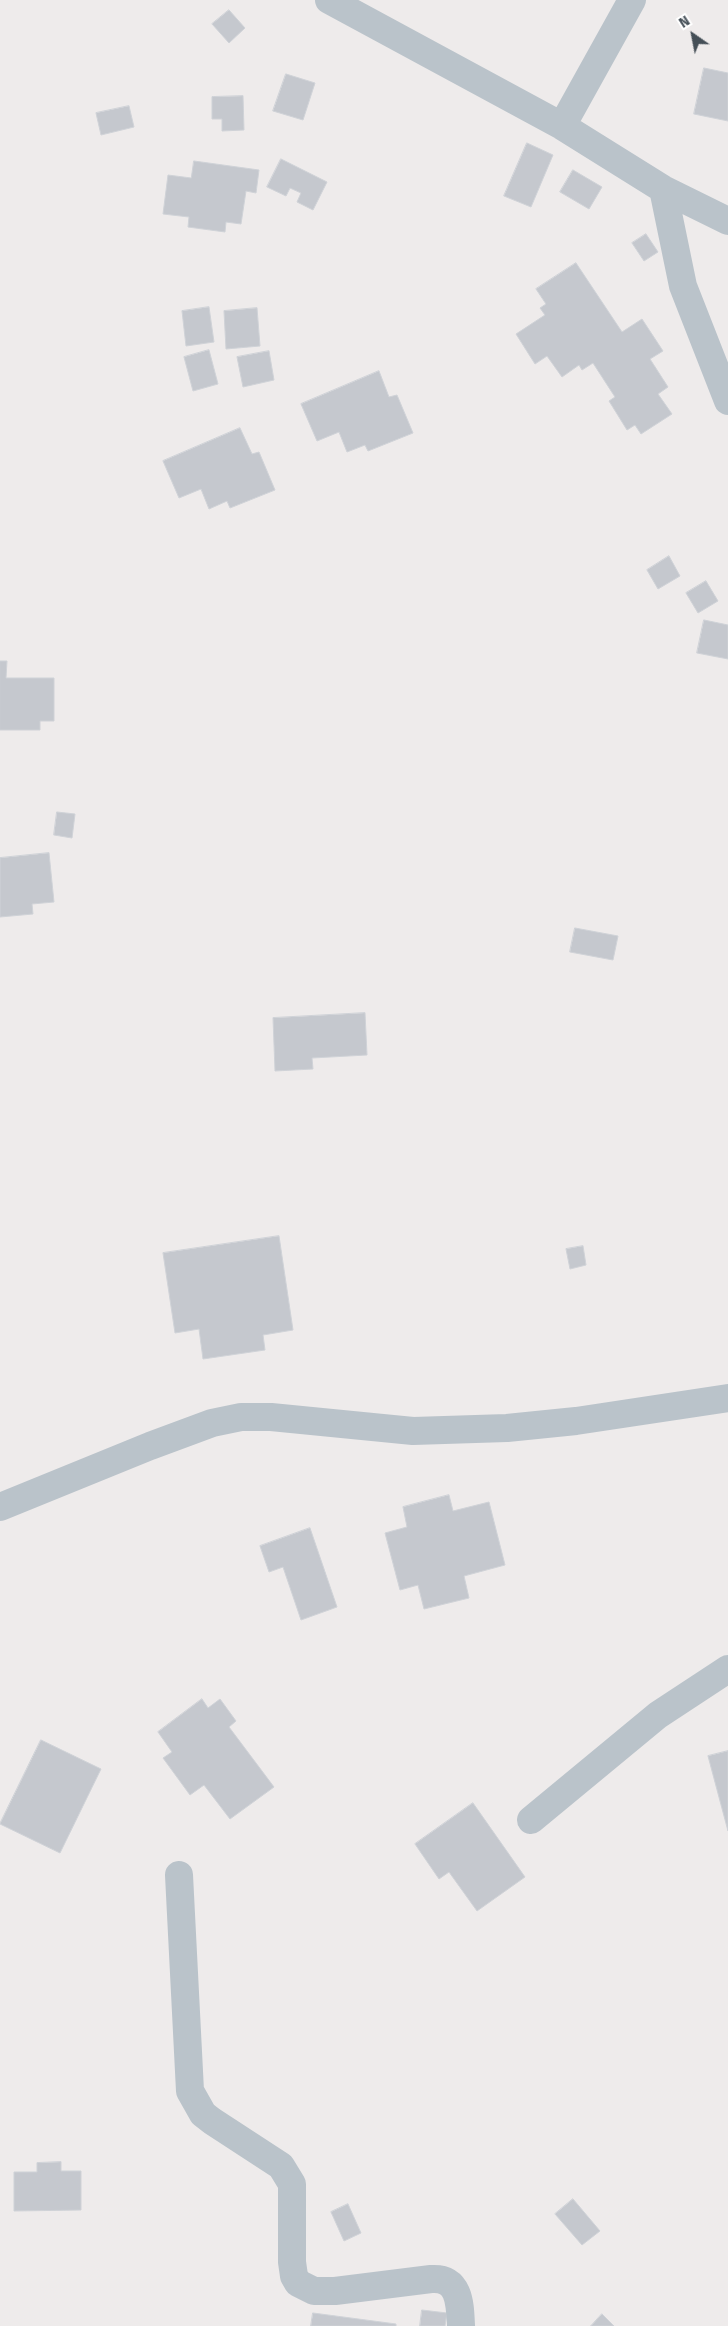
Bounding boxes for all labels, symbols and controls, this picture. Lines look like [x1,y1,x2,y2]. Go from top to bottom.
north arrow [668,10,718,60]
text: N [676,12,693,32]

